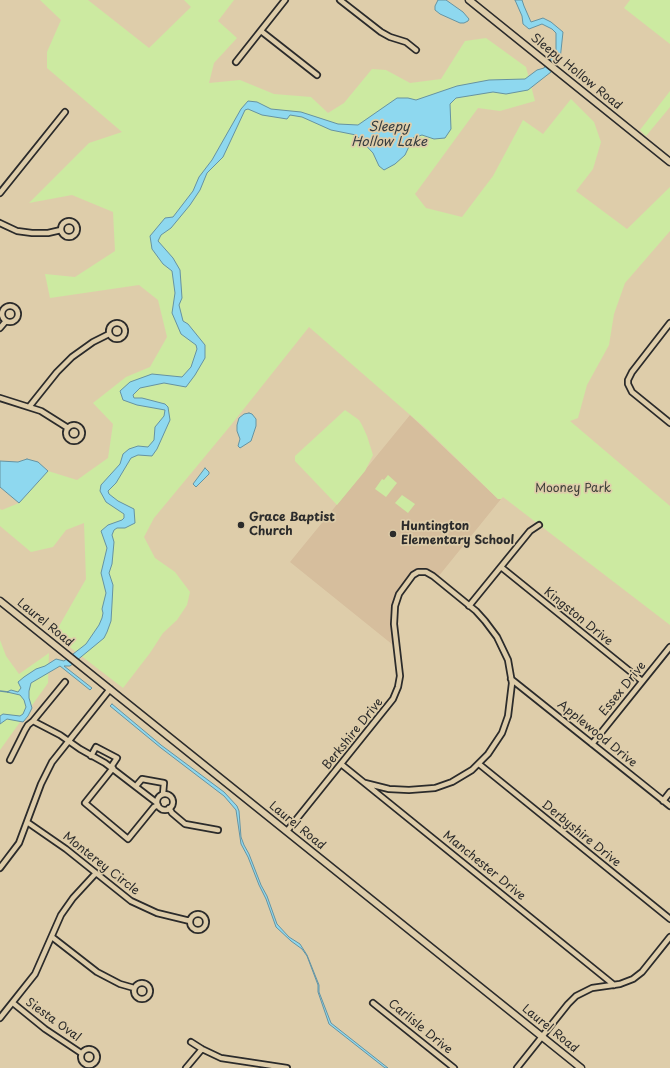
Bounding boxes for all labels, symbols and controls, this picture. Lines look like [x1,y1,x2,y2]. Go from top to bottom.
street label: Sleepy Hollow Road [528,31,624,113]
water label: Sleepy Hollow Lake [351,119,427,150]
park label: Mooney Park [535,482,611,496]
place label: Grace Baptist Church [249,511,335,539]
marker: Grace Baptist Church [236,520,246,530]
place label: Huntington Elementary School [401,520,514,548]
marker: Huntington Elementary School [388,529,398,539]
street label: Kingston Drive [541,585,615,649]
street label: Laurel Road [14,596,76,650]
street label: Essex Drive [597,659,649,719]
street label: Berkshire Drive [320,695,386,773]
street label: Applewood Drive [554,698,640,770]
street label: Derbyshire Drive [539,798,623,870]
street label: Laurel Road [266,799,328,853]
street label: Manchester Drive [440,828,528,904]
street label: Monterey Circle [60,830,142,898]
street label: Siesta Oval [23,995,83,1045]
street label: Carlisle Drive [385,997,455,1057]
street label: Laurel Road [519,1002,581,1056]

